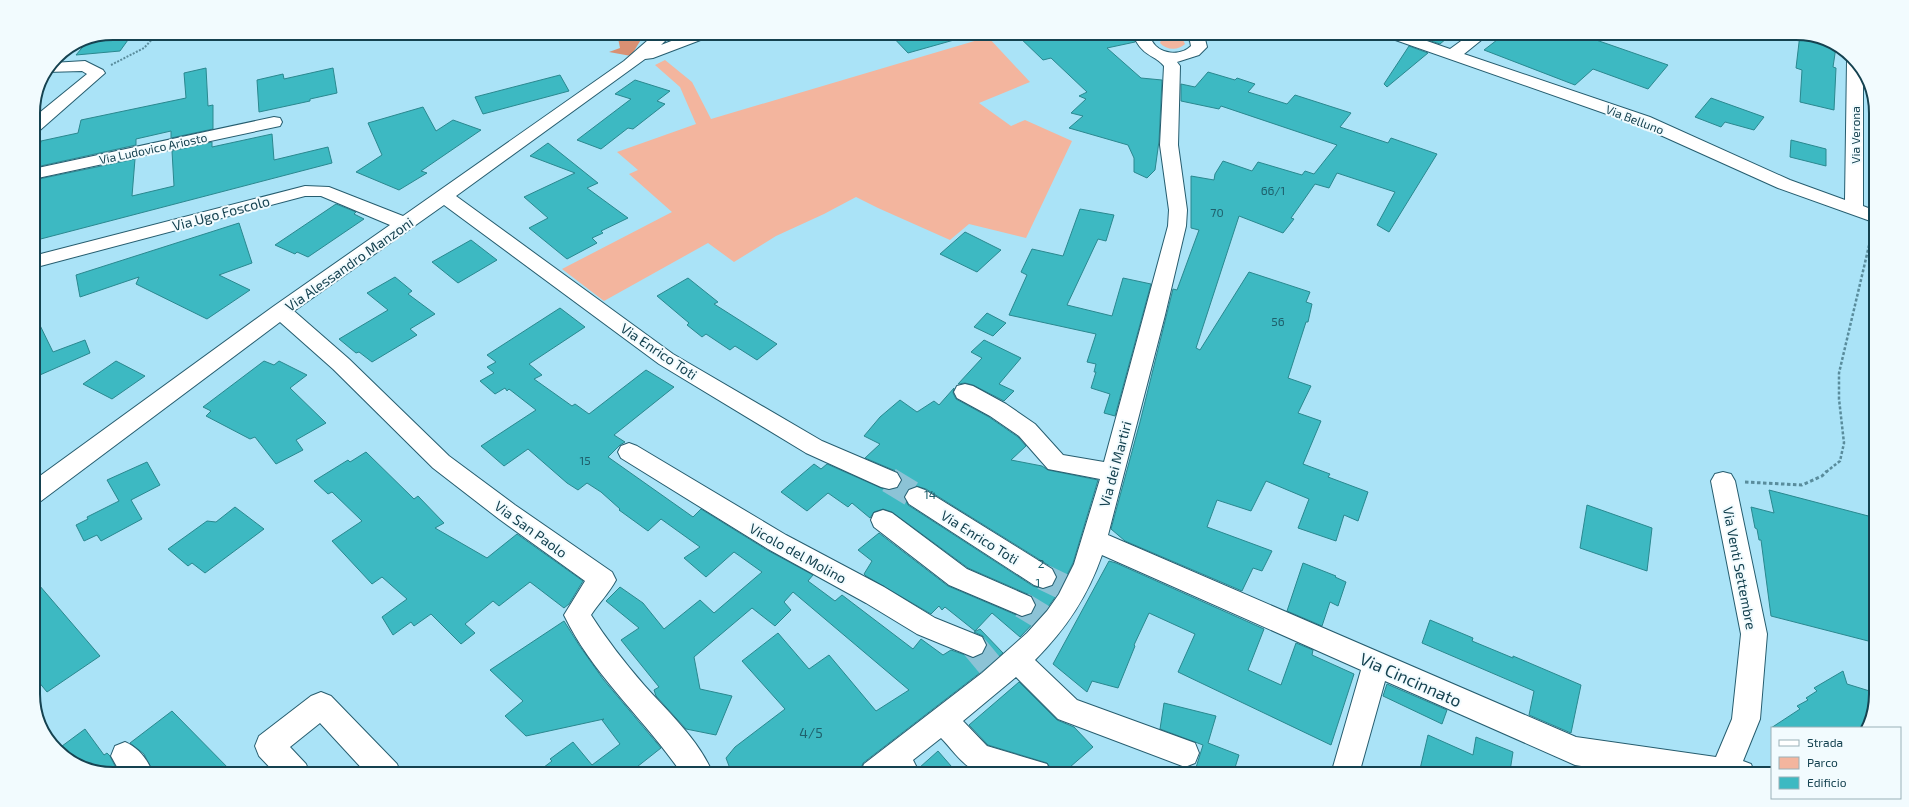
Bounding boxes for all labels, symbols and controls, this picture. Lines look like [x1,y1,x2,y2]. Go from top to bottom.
street label: Via Belluno [1604,101,1666,137]
street label: Via Verona [1848,106,1862,164]
street label: Via Ludovico Ariosto [98,130,208,166]
house number: 66/1 [1261,183,1285,197]
street label: Via Ugo Foscolo [170,192,272,234]
house number: 70 [1210,205,1224,219]
street label: Via Alessandro Manzoni [282,213,416,315]
house number: 56 [1271,314,1285,328]
street label: Via Enrico Toti [617,319,701,383]
street label: Via dei Martiri [1095,419,1135,509]
house number: 15 [579,453,591,467]
house number: 14 [924,487,936,501]
street label: Via San Paolo [491,497,571,561]
street label: Via Venti Settembre [1720,505,1760,631]
street label: Via Enrico Toti [938,506,1022,568]
street label: Vicolo del Molino [746,519,850,587]
house number: 2 [1038,556,1045,570]
house number: 1 [1036,575,1040,589]
street label: Via Cincinnato [1357,648,1465,710]
house number: 4/5 [799,724,823,741]
legend [1771,727,1901,799]
text: Strada [1807,735,1843,749]
text: Parco [1807,755,1838,769]
text: Edificio [1807,775,1847,789]

